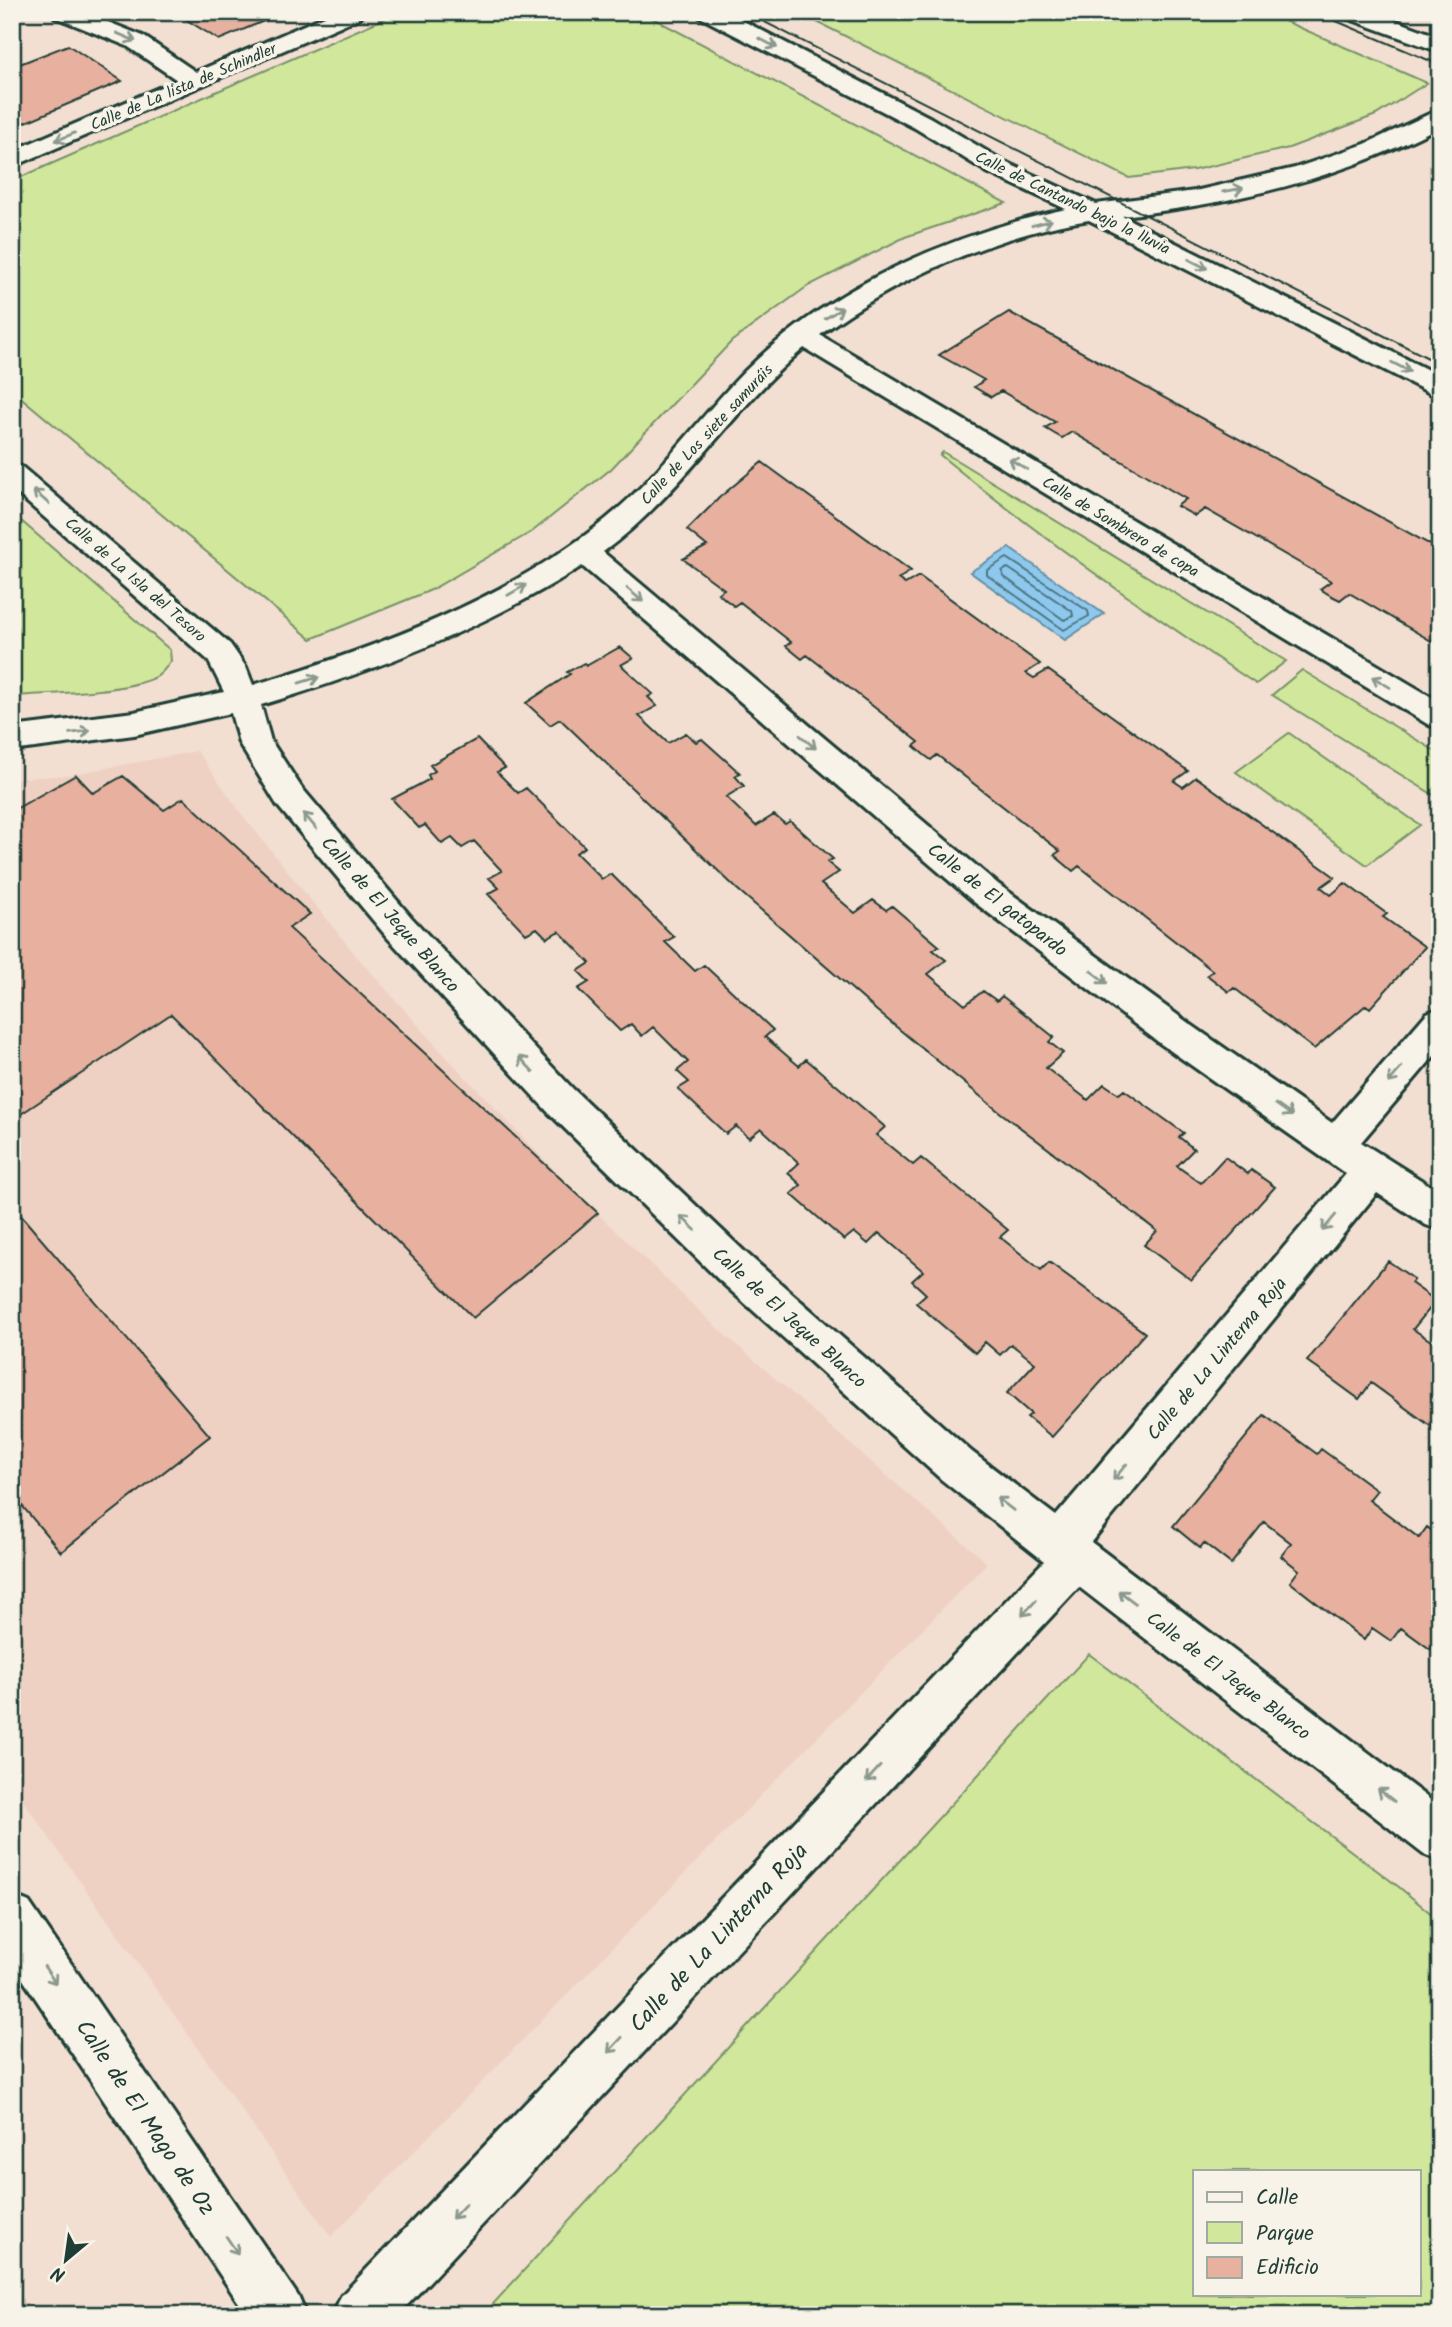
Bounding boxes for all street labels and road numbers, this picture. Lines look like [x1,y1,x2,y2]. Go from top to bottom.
street label: Calle de La lista de Schindler [87,36,282,138]
street label: Calle de Cantando bajo la lluvia [970,145,1174,262]
street label: Calle de Los siete samuráis [635,359,780,511]
street label: Calle de Sombrero de copa [1037,470,1204,584]
street label: Calle de La Isla del Tesoro [59,512,211,649]
street label: Calle de El Jeque Blanco [313,830,466,1000]
street label: Calle de El gatopardo [920,836,1073,965]
street label: Calle de El Jeque Blanco [705,1241,873,1396]
street label: Calle de La Linterna Roja [1140,1271,1295,1448]
street label: Calle de El Jeque Blanco [1139,1605,1316,1749]
street label: Calle de La Linterna Roja [621,1835,818,2042]
street label: Calle de El Mago de Oz [65,2013,223,2223]

